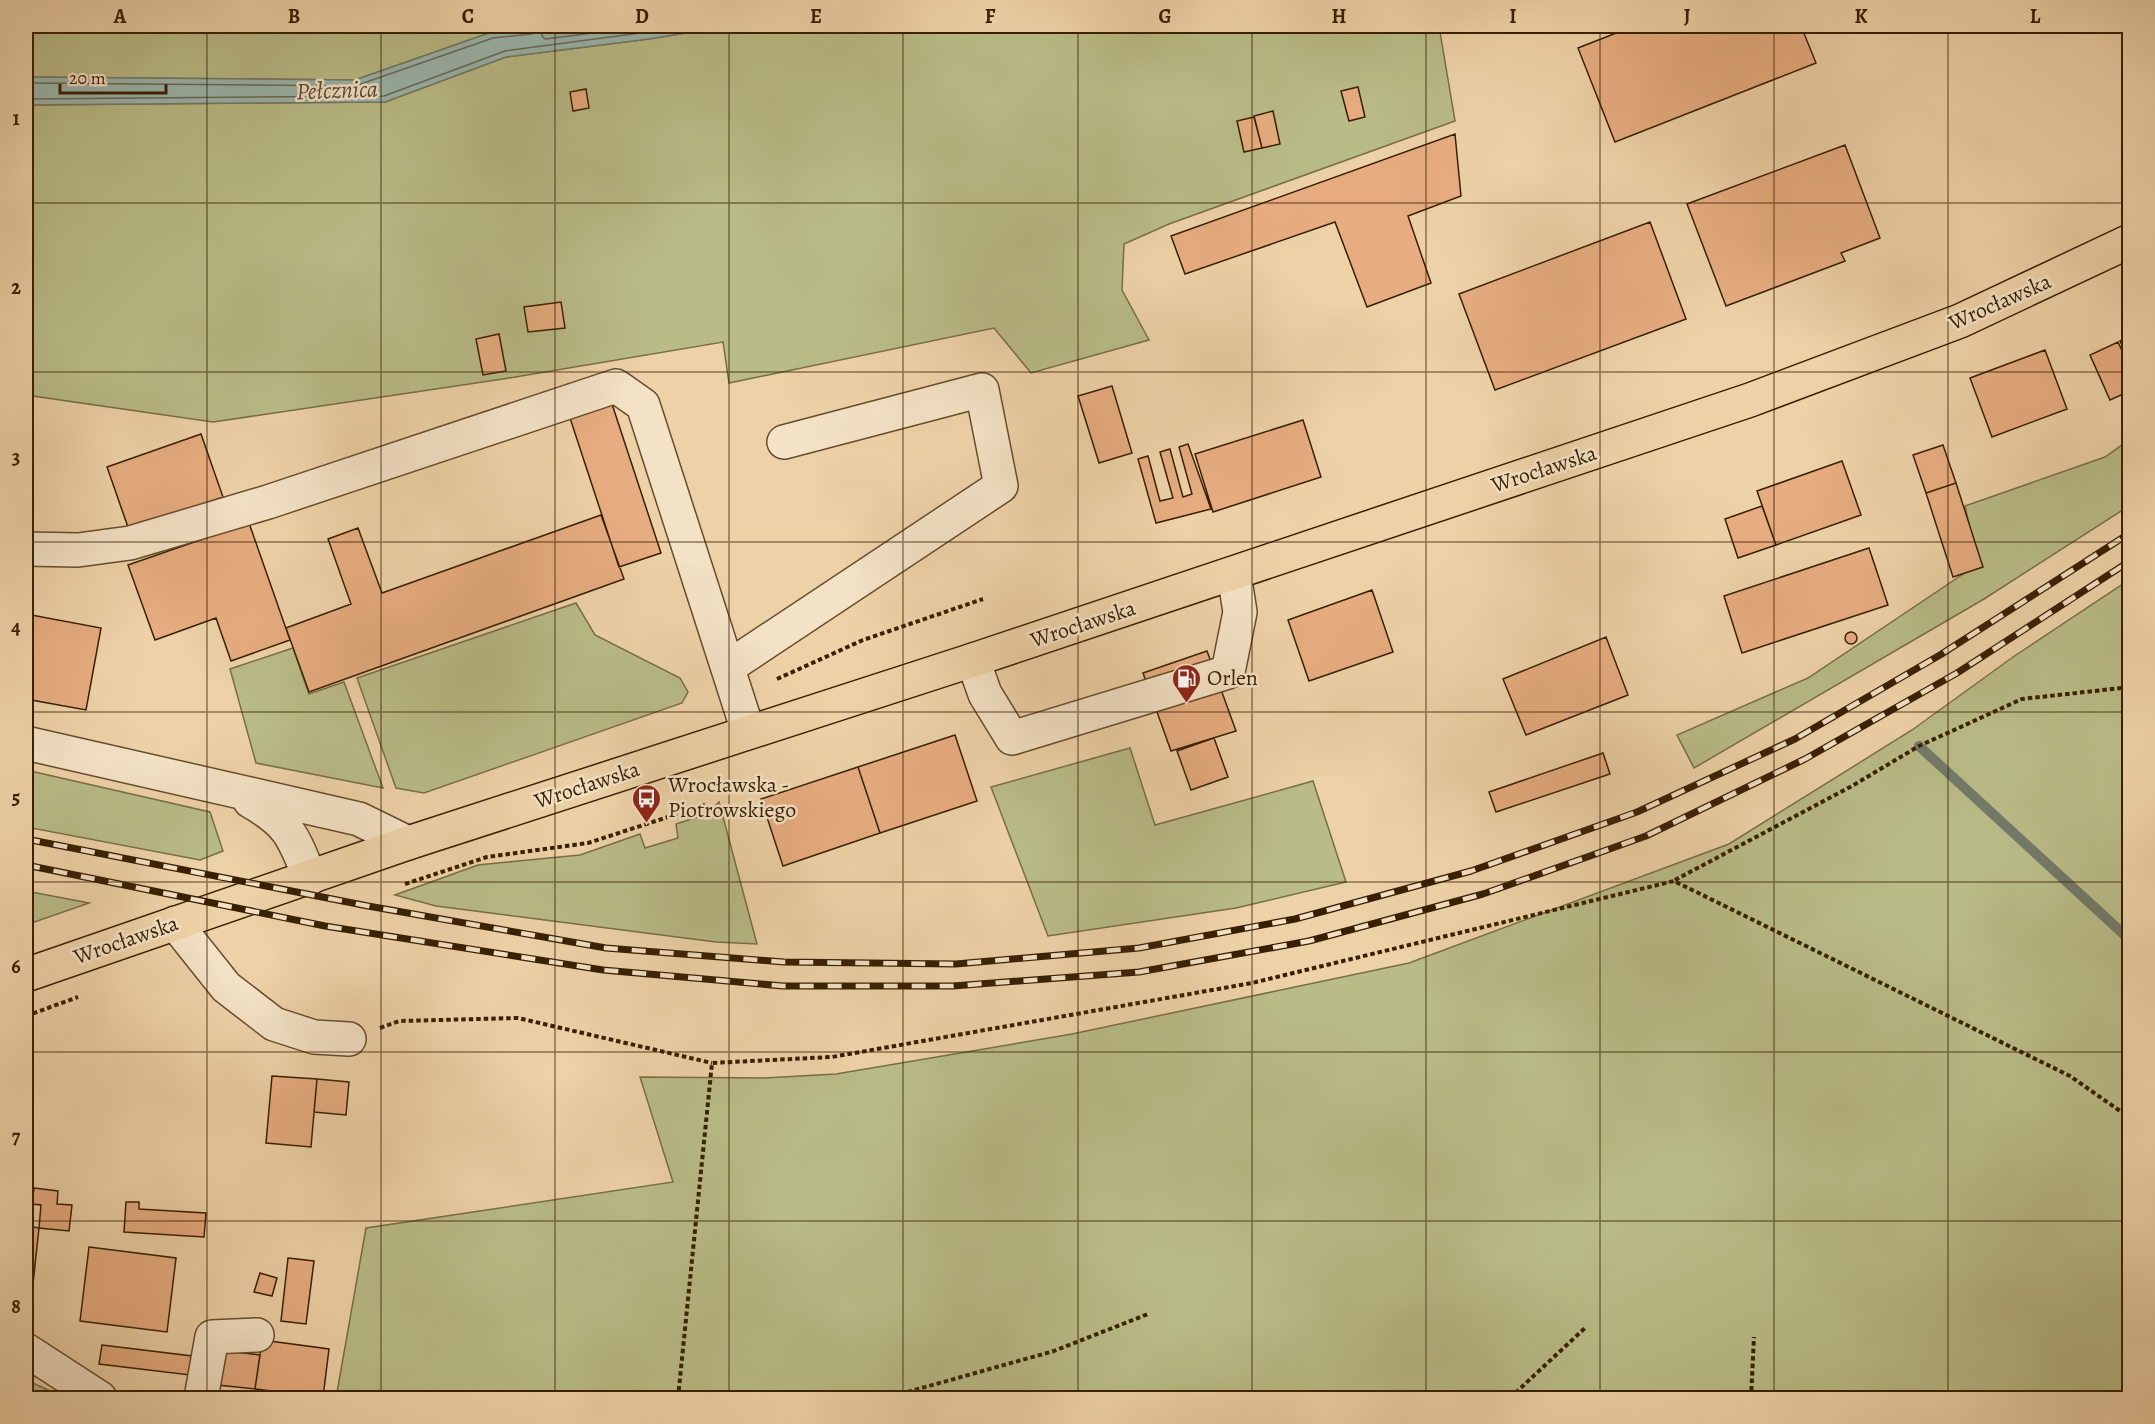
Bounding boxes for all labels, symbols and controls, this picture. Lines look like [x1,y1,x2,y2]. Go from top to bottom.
text: A [113,3,127,30]
text: B [288,3,300,30]
text: C [462,3,474,30]
text: D [635,3,649,30]
text: E [810,3,822,30]
text: F [985,3,996,30]
text: G [1158,3,1172,30]
text: H [1332,3,1347,30]
text: I [1509,3,1517,30]
text: J [1684,3,1691,30]
text: K [1854,3,1868,30]
text: L [2030,3,2041,30]
scale bar [60,57,166,95]
text: 20 m [69,66,106,90]
water label: Pełcznica [296,73,378,107]
text: 1 [12,105,20,132]
street label: Wrocławska [1943,266,2057,338]
text: 2 [11,274,21,301]
street label: Wrocławska [1487,438,1601,500]
text: 3 [12,444,20,471]
street label: Wrocławska [1026,593,1140,655]
text: 4 [11,614,21,641]
fuel station icon: Orlen [1170,662,1202,704]
place label: Orlen [1207,663,1258,693]
street label: Wrocławska [530,754,644,816]
place label: Wrocławska - Piotrowskiego [667,770,796,825]
bus stop icon: Wrocławska - Piotrowskiego [631,782,663,824]
text: 5 [12,784,20,811]
street label: Wrocławska [69,908,183,972]
text: 6 [11,953,21,980]
text: 7 [12,1123,21,1150]
text: 8 [11,1293,21,1320]

